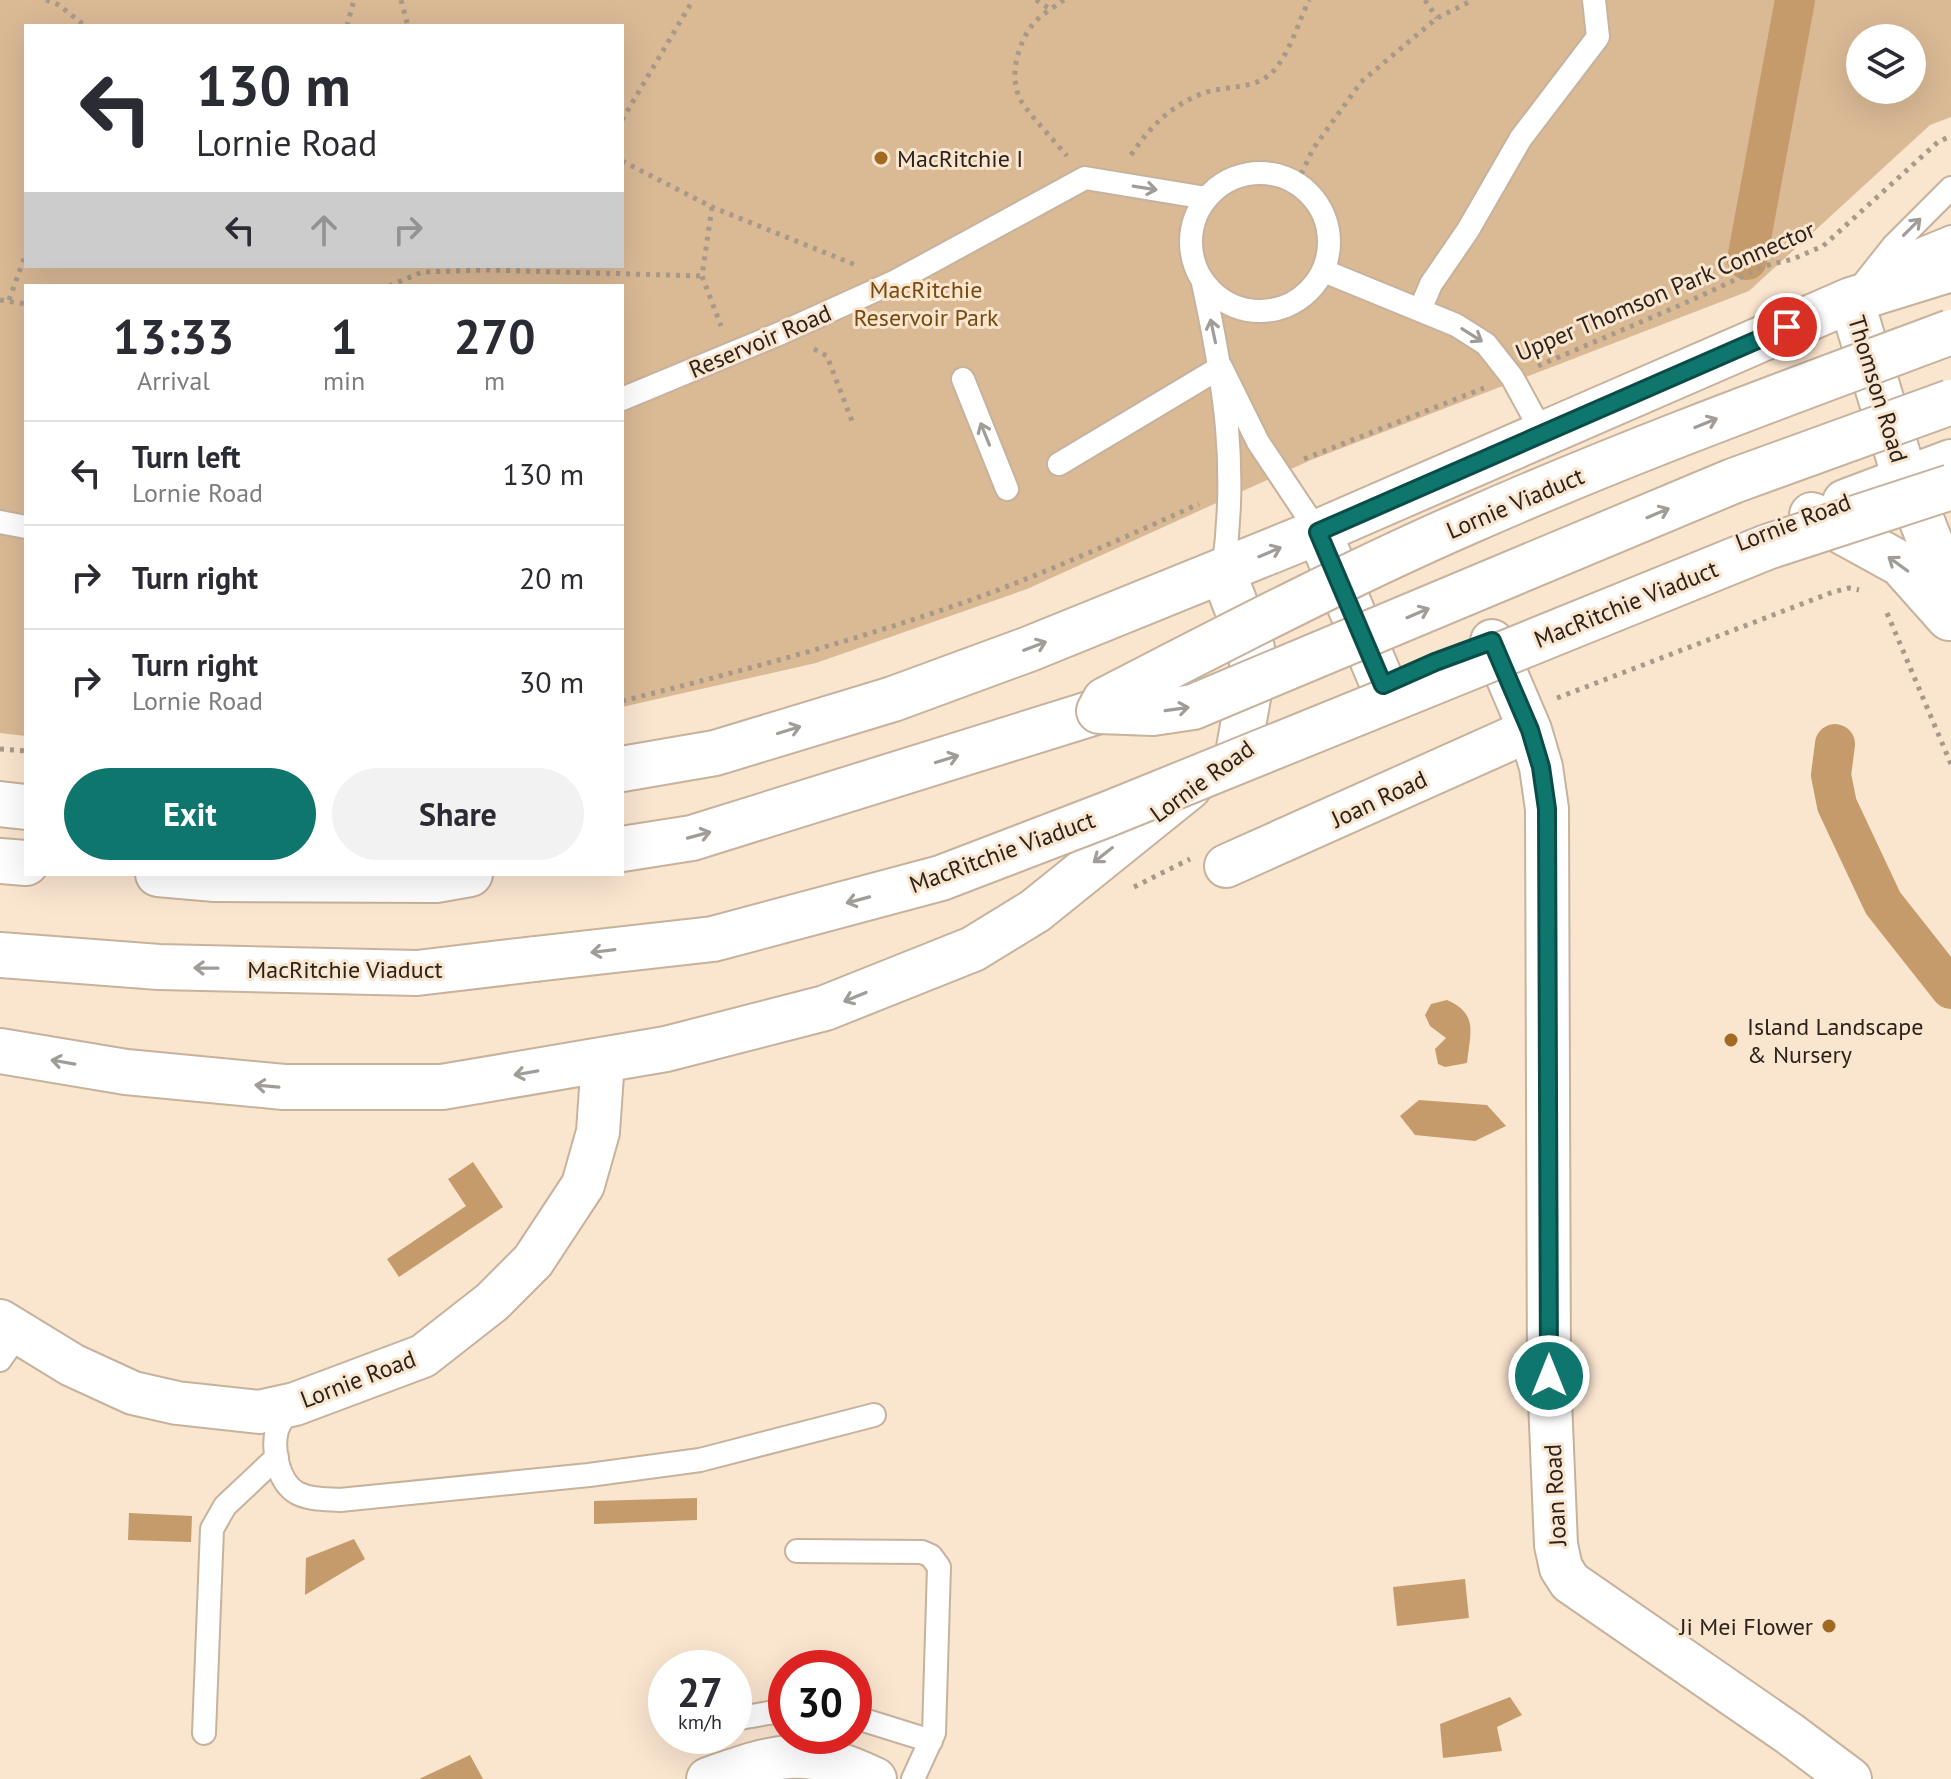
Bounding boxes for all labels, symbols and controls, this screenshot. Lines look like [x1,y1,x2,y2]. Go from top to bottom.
map controls [1846,24,1926,104]
button: layers [1846,24,1926,104]
text: 130 m [196,49,351,121]
icon: left [64,56,168,160]
text: Lornie Road [196,119,377,166]
place label: MacRitchie I [897,143,1023,174]
marker: MacRitchie I [872,149,890,167]
one-way arrow [1132,181,1158,196]
icon: left [218,208,262,252]
icon: ahead [302,208,346,252]
icon: right [386,208,430,252]
street label: Upper Thomson Park Connector [1511,214,1819,368]
one-way arrow [1902,218,1921,237]
park label: MacRitchie Reservoir Park [853,274,999,333]
pin [1753,293,1821,361]
street label: Reservoir Road [684,297,836,385]
text: 13:33 [113,305,234,367]
text: 1 [330,305,358,367]
text: 270 [454,305,535,367]
icon: arrive [1765,305,1809,349]
street label: Thomson Road [1841,312,1915,466]
one-way arrow [1205,318,1220,344]
one-way arrow [1460,327,1483,343]
text: Arrival [137,364,210,397]
text: min [323,364,365,397]
text: m [484,364,505,397]
one-way arrow [1693,414,1718,429]
one-way arrow [976,422,991,447]
text: Turn left [132,437,240,476]
icon: left [64,451,108,495]
text: 130 m [503,454,584,493]
street label: Lornie Viaduct [1442,460,1588,546]
text: Lornie Road [132,476,263,509]
street label: Lornie Road [1731,486,1855,558]
one-way arrow [1645,504,1670,519]
one-way arrow [1257,543,1282,558]
street label: MacRitchie Viaduct [1530,553,1722,655]
icon: right [64,555,108,599]
one-way arrow [1887,556,1909,572]
text: Turn right [132,558,258,597]
text: 20 m [519,558,584,597]
one-way arrow [1405,605,1430,619]
one-way arrow [1022,638,1047,653]
text: Turn right [132,645,258,684]
icon: right [64,659,108,703]
text: 30 m [519,662,584,701]
text: Lornie Road [132,684,263,717]
one-way arrow [1164,701,1189,716]
one-way arrow [777,722,802,737]
street label: Lornie Road [1144,733,1260,829]
one-way arrow [934,750,959,765]
street label: Joan Road [1325,763,1432,835]
button: Exit [64,768,316,860]
button: Share [332,768,584,860]
street label: MacRitchie Viaduct [905,804,1099,900]
one-way arrow [685,827,711,842]
one-way arrow [1093,846,1114,864]
one-way arrow [845,894,871,909]
one-way arrow [590,944,617,959]
street label: MacRitchie Viaduct [247,954,443,985]
one-way arrow [193,961,220,976]
one-way arrow [843,990,868,1005]
place label: Island Landscape & Nursery [1747,1011,1923,1070]
marker: Island Landscape & Nursery [1722,1031,1740,1049]
one-way arrow [51,1053,76,1068]
one-way arrow [514,1066,539,1081]
one-way arrow [254,1078,281,1093]
position arrow [1507,1334,1591,1418]
street label: Lornie Road [296,1343,420,1415]
street label: Joan Road [1537,1443,1573,1548]
place label: Ji Mei Flower [1678,1611,1813,1642]
marker: Ji Mei Flower [1820,1617,1838,1635]
speed limit sign: 30 [768,1650,872,1754]
text: 27 [677,1666,723,1718]
text: km/h [678,1709,722,1735]

